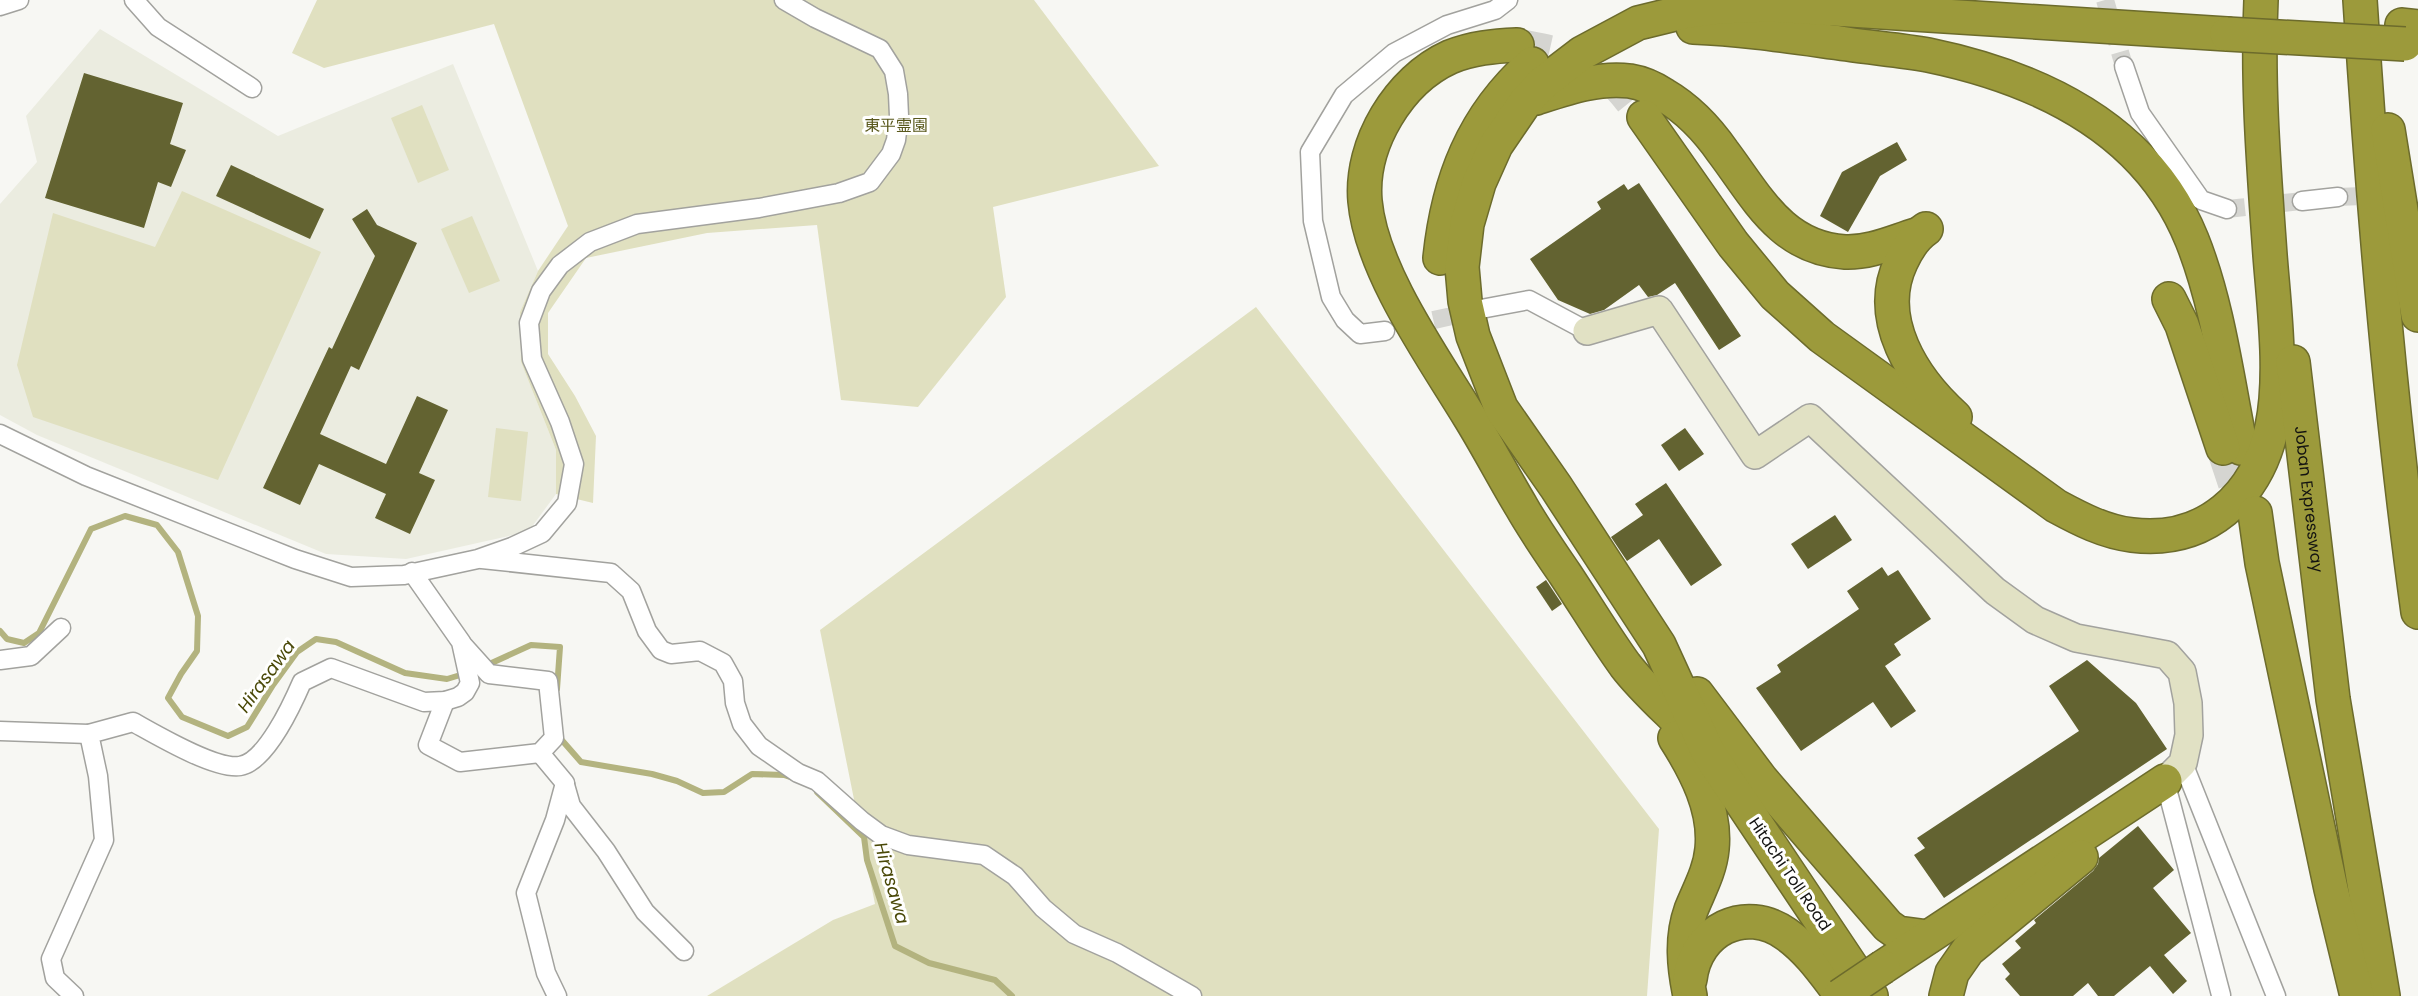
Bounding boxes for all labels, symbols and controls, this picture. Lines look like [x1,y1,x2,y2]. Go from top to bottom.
park label: 東平霊園 [864,114,928,137]
street label: Joban Expressway [2289,425,2329,573]
water label: Hirasawa [231,635,301,717]
street label: Hitachi Toll Road [1743,813,1837,935]
water label: Hirasawa [868,839,916,927]

